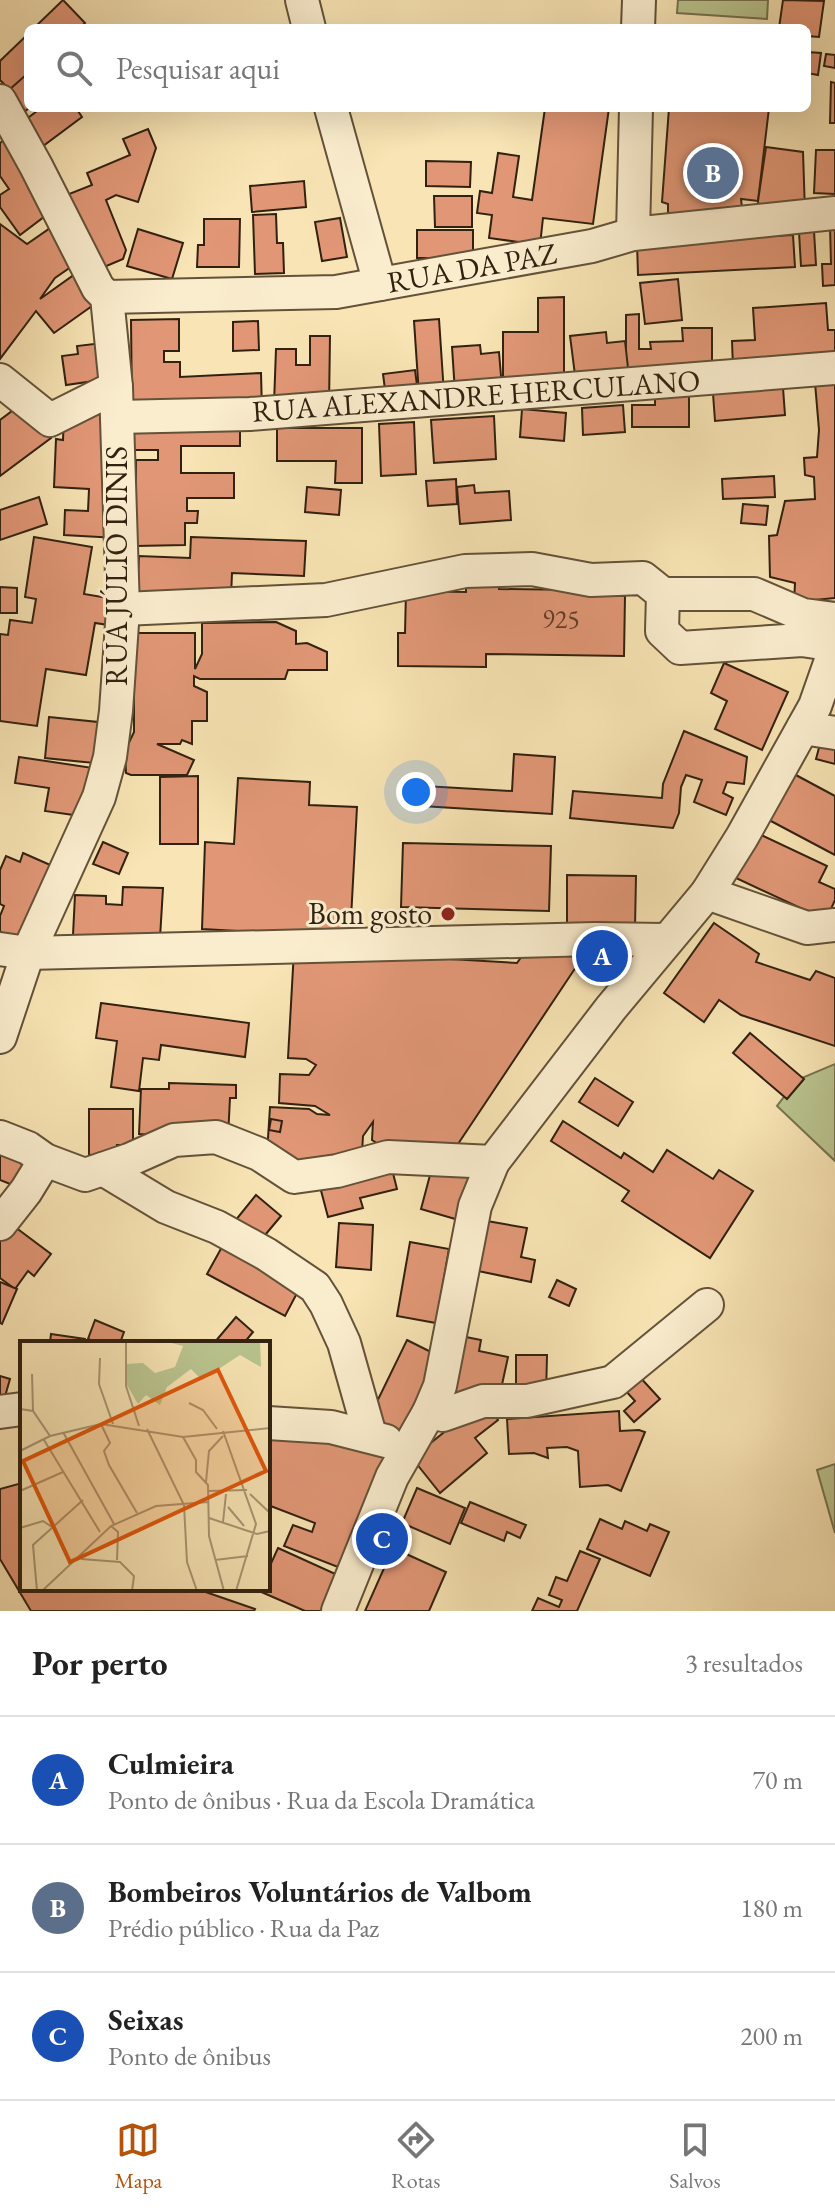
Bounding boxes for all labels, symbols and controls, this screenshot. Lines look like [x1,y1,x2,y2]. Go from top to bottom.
search box [24,24,811,112]
icon: search [52,46,96,90]
text: Pesquisar aqui [116,49,280,88]
pin: B [687,143,739,203]
street label: RUA DA PAZ [384,233,560,302]
street label: RUA ALEXANDRE HERCULANO [251,360,701,431]
street label: RUA JÚLIO DINIS [97,446,136,686]
house number: 925 [542,602,580,636]
your location [396,772,436,812]
place label: Bom gosto [308,894,432,933]
marker: Bom gosto [439,905,457,923]
pin: A [576,926,628,986]
inset map [20,1341,270,1591]
pin: C [356,1509,408,1569]
text: Por perto [32,1641,168,1685]
text: 3 resultados [685,1646,803,1680]
text: Culmieira [108,1744,234,1783]
text: A [49,1763,67,1797]
text: 70 m [753,1763,803,1797]
text: Ponto de ônibus · Rua da Escola Dramática [108,1783,535,1817]
text: Bombeiros Voluntários de Valbom [108,1872,532,1911]
text: B [50,1891,66,1925]
text: 180 m [740,1891,803,1925]
text: Prédio público · Rua da Paz [108,1911,379,1945]
text: Seixas [108,2000,184,2039]
text: C [49,2019,67,2053]
text: 200 m [740,2019,803,2053]
text: Ponto de ônibus [108,2039,271,2073]
tab: Mapa [114,2118,162,2195]
tab: Rotas [391,2118,440,2195]
tab: Salvos [669,2118,721,2195]

